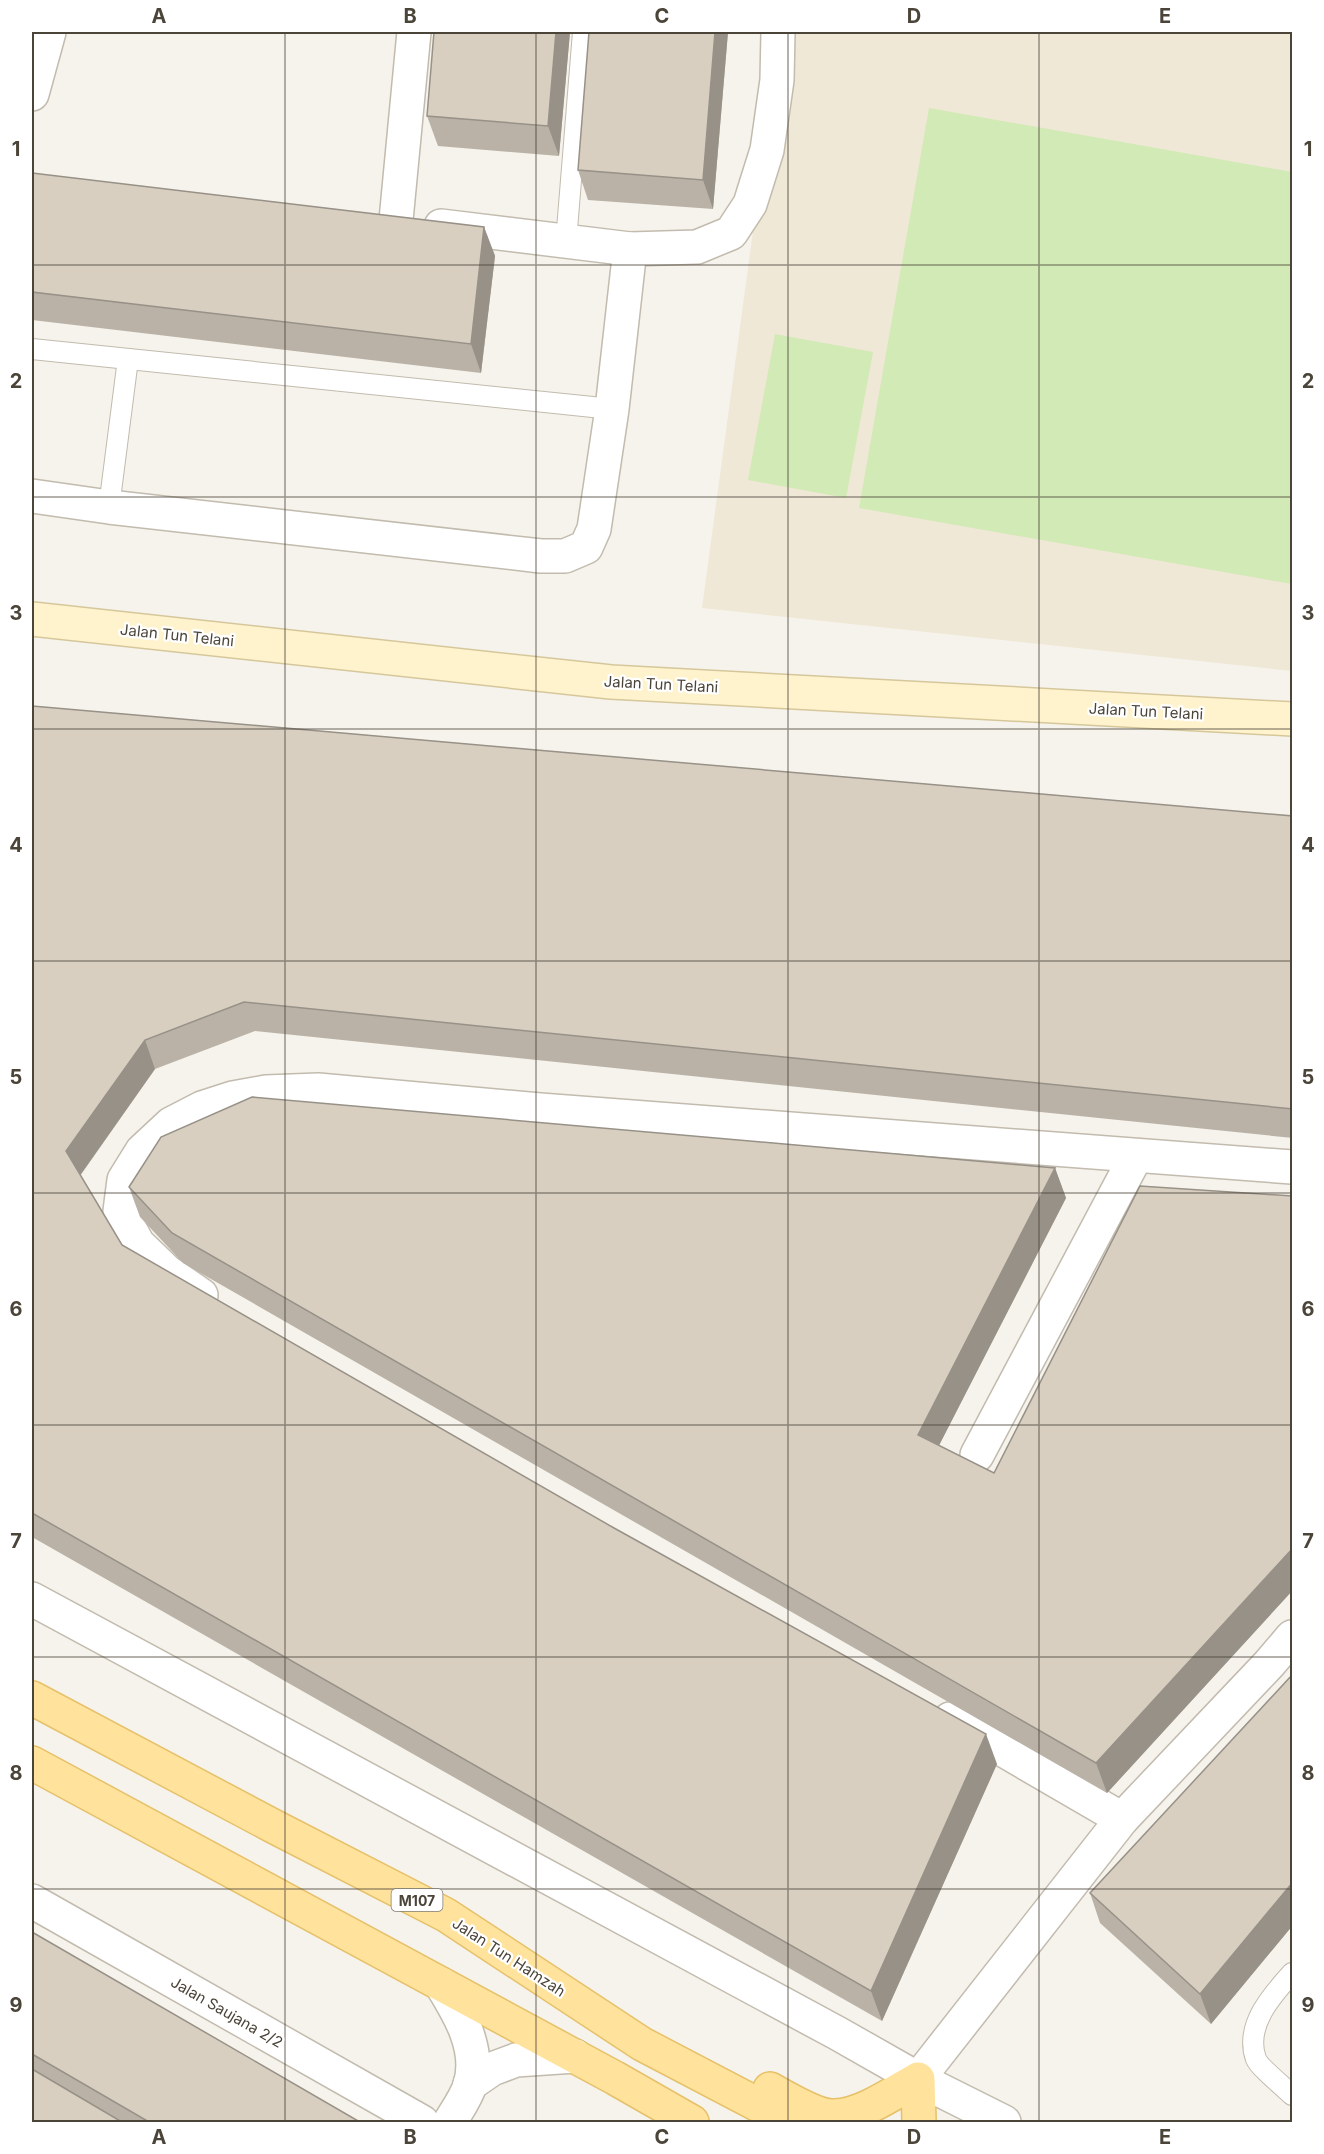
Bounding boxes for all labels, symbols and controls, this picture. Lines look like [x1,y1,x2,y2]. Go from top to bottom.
text: A [152,4,167,28]
text: B [403,4,417,28]
text: C [655,4,669,28]
text: D [907,4,921,28]
text: E [1159,4,1171,28]
text: 1 [12,137,20,161]
text: 1 [1304,137,1312,161]
text: 2 [10,369,22,393]
text: 2 [1302,369,1314,393]
text: 3 [10,601,22,625]
text: 3 [1302,601,1314,625]
street label: Jalan Tun Telani [119,620,235,650]
street label: Jalan Tun Telani [603,672,719,696]
street label: Jalan Tun Telani [1088,699,1204,723]
text: 4 [9,833,23,857]
text: 4 [1301,833,1315,857]
text: 5 [10,1065,22,1089]
text: 5 [1302,1065,1314,1089]
text: 6 [10,1297,23,1321]
text: 6 [1302,1297,1315,1321]
text: 7 [10,1529,22,1553]
text: 7 [1302,1529,1314,1553]
text: 8 [9,1761,23,1785]
text: 8 [1301,1761,1315,1785]
road number: M107 [392,1889,442,1911]
street label: Jalan Tun Hamzah [449,1913,569,2001]
street label: Jalan Saujana 2/2 [168,1972,286,2052]
text: 9 [10,1993,23,2017]
text: 9 [1302,1993,1315,2017]
text: A [152,2125,167,2149]
text: B [403,2125,417,2149]
text: C [655,2125,669,2149]
text: D [907,2125,921,2149]
text: E [1159,2125,1171,2149]

